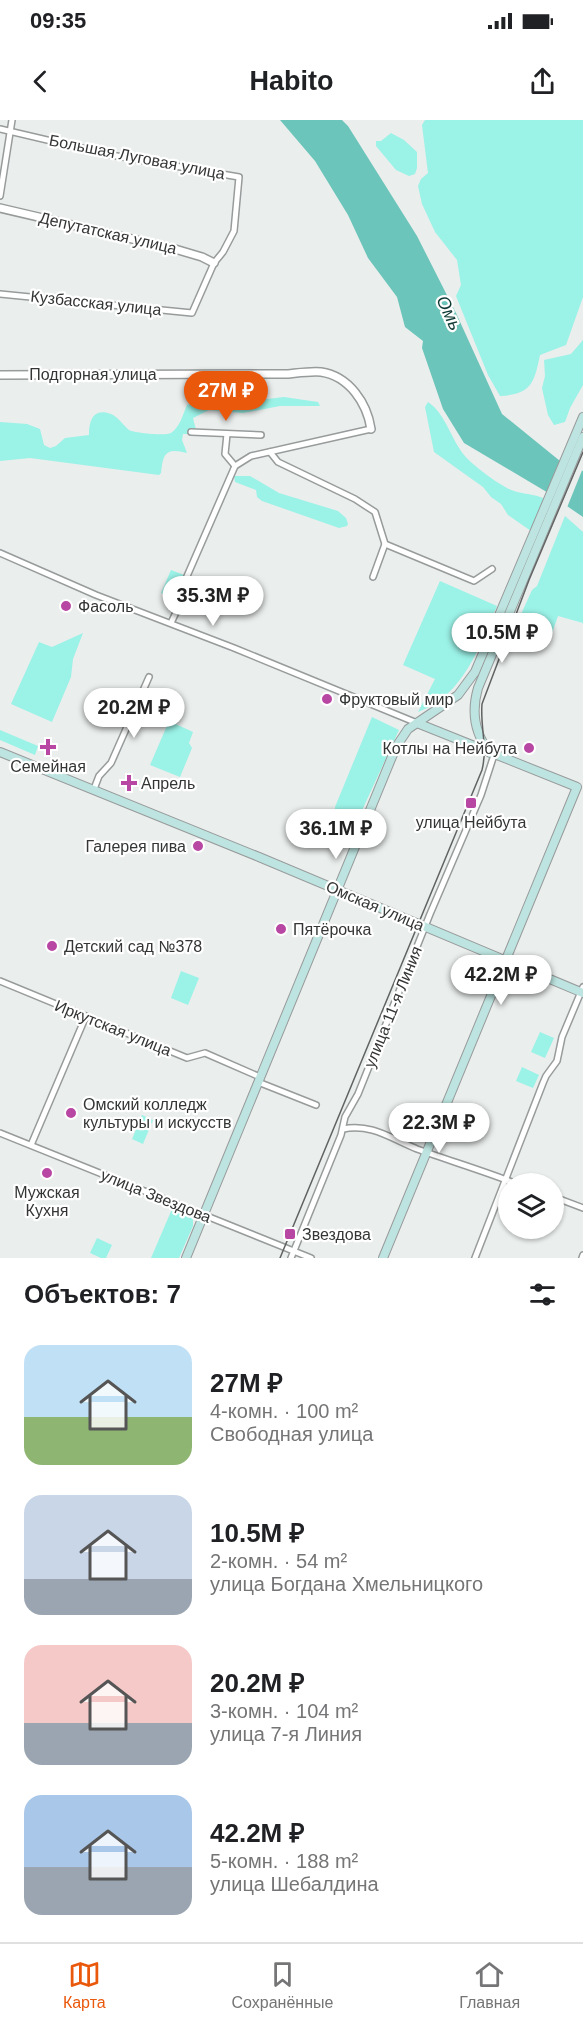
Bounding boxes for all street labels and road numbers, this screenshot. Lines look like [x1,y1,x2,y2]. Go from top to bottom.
street label: Большая Луговая улица [48,132,227,182]
street label: Депутатская улица [38,209,178,257]
street label: Кузбасская улица [30,288,162,318]
street label: Подгорная улица [29,366,157,383]
street label: Омская улица [323,878,427,934]
street label: улица 11-я Линия [361,944,425,1070]
street label: Иркутская улица [52,997,174,1059]
street label: улица Звездова [98,1166,214,1226]

